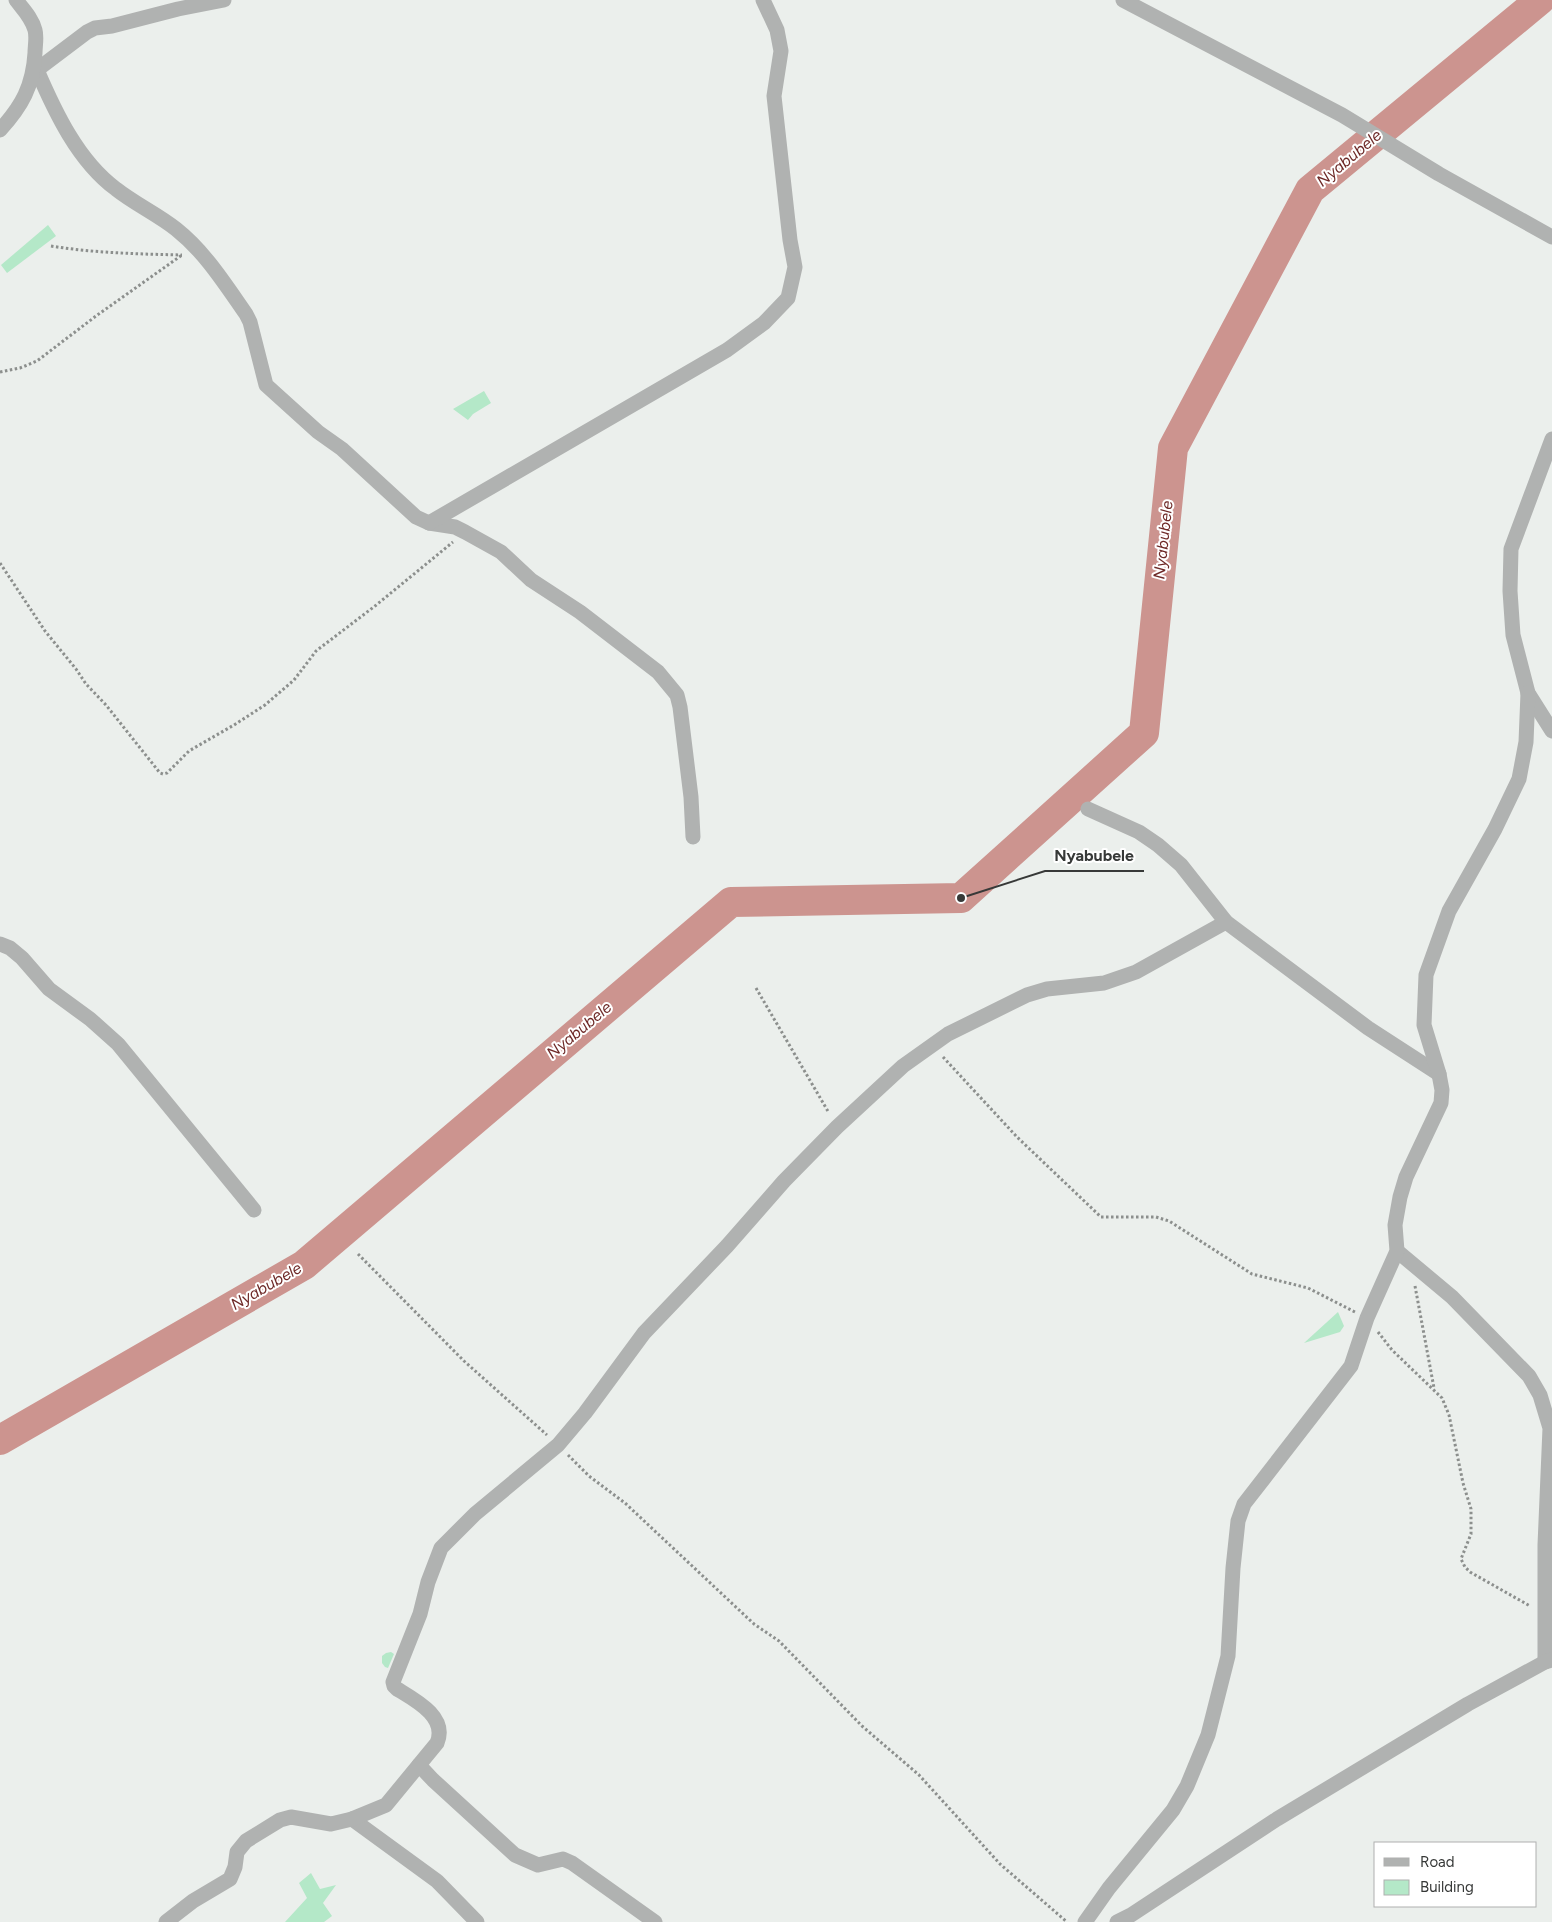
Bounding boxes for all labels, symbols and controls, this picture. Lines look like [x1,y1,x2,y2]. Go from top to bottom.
water label: Nyabubele [1313,125,1385,191]
water label: Nyabubele [1149,500,1177,580]
callout: Nyabubele [1045,840,1144,871]
text: Nyabubele [1054,846,1134,865]
water label: Nyabubele [543,997,615,1063]
water label: Nyabubele [227,1258,305,1314]
legend [1374,1842,1537,1907]
text: Road [1420,1853,1455,1871]
text: Building [1420,1878,1474,1896]

